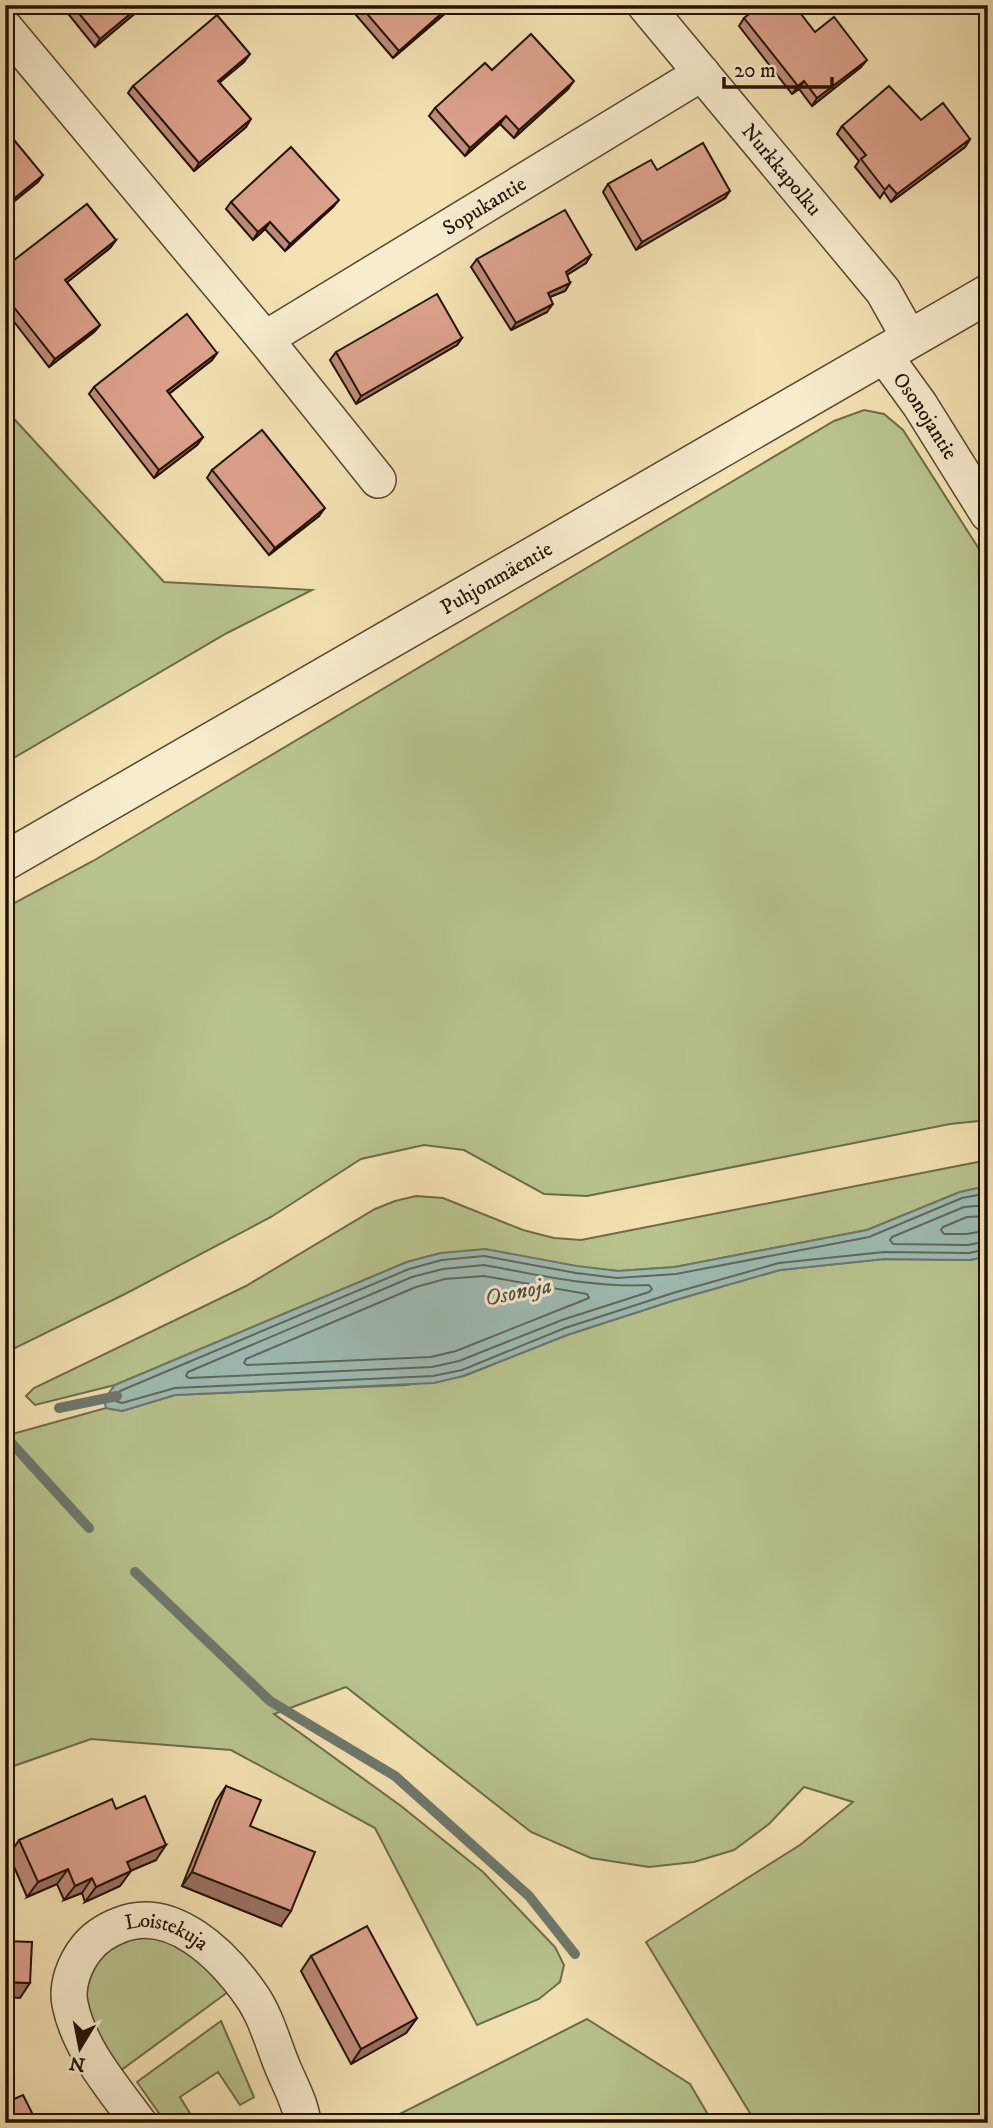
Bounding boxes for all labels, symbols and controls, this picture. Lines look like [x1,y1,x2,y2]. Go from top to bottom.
scale bar [724,46,832,90]
text: 20 m [734,58,776,84]
street label: Nurkkapolku [735,119,827,221]
street label: Sopukantie [438,171,531,242]
street label: Osonojantie [887,368,963,465]
street label: Puhjonmäentie [436,536,557,621]
water label: Osonoja [482,1271,554,1314]
street label: Loistekuja [123,1908,213,1957]
north arrow [46,2012,116,2082]
text: N [67,2051,87,2076]

